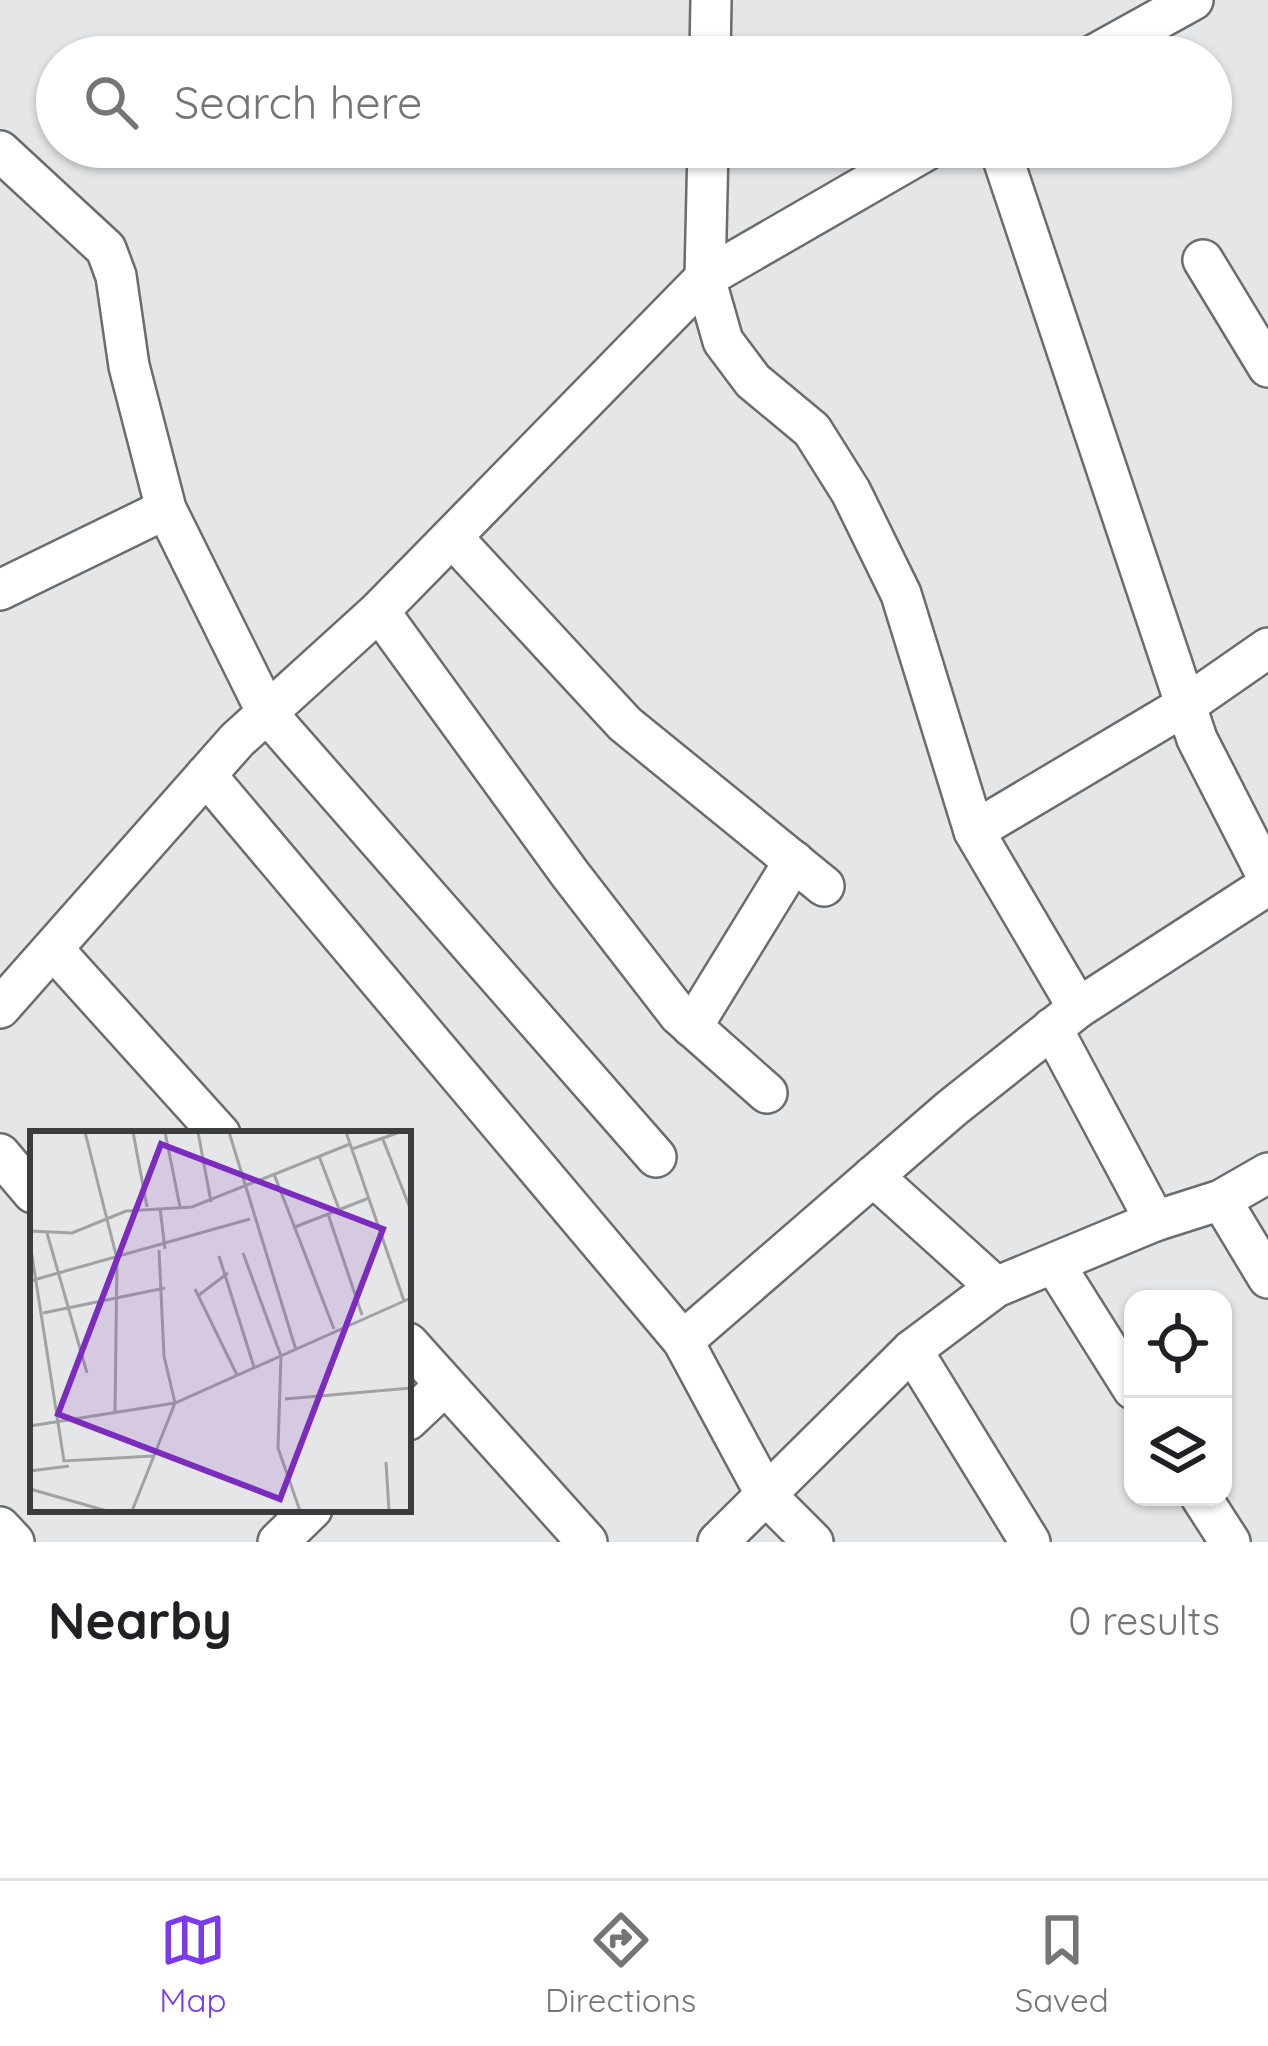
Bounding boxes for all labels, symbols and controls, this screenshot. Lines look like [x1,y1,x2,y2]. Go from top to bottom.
search box [36,36,1232,168]
icon: search [78,69,144,135]
text: Search here [174,74,422,130]
inset map [30,1131,411,1512]
map controls [1124,1290,1232,1506]
button: locate [1124,1290,1232,1398]
button: layers [1124,1398,1232,1506]
text: Nearby [48,1588,232,1652]
text: 0 results [1068,1596,1220,1645]
tab: Map [159,1907,227,2020]
tab: Directions [545,1907,696,2020]
tab: Saved [1015,1907,1109,2020]

